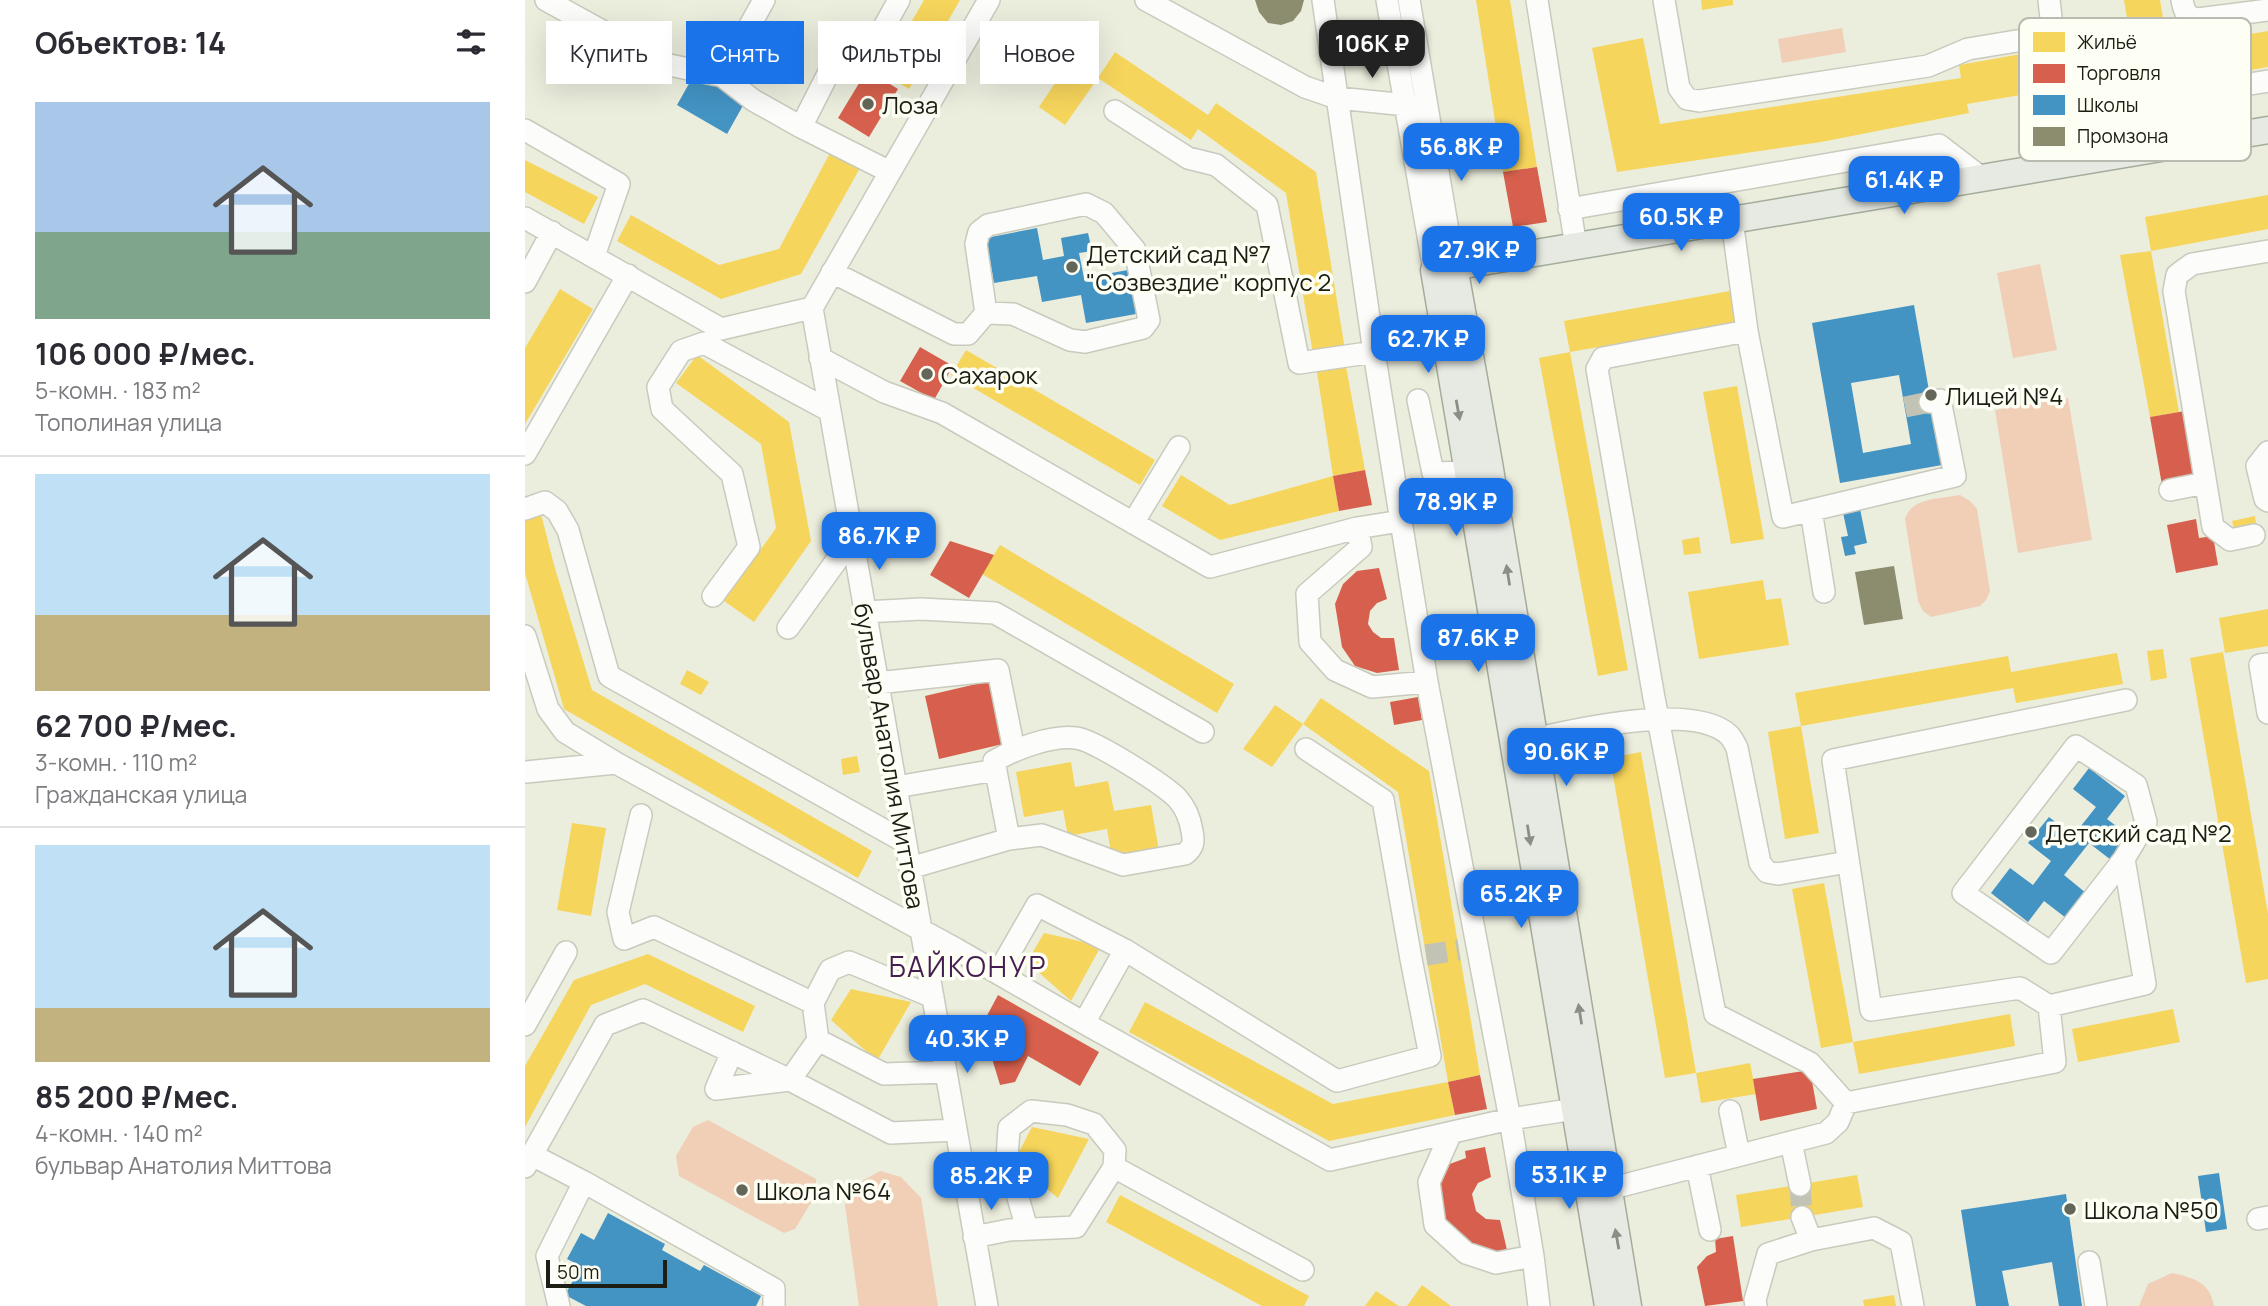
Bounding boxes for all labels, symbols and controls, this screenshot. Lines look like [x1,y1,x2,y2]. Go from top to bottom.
legend [2019,18,2251,161]
pin: 106K ₽ [1315,20,1429,80]
chip: Купить [546,21,672,84]
chip: Снять [686,21,804,84]
chip: Фильтры [818,21,966,84]
chip: Новое [980,21,1099,84]
text: Объектов: 14 [35,22,226,63]
icon: filters [452,23,490,61]
text: 106K ₽ [1335,27,1409,59]
text: Жильё [2077,29,2137,55]
text: Торговля [2077,60,2161,86]
place label: Лоза [882,88,938,121]
text: Школы [2077,92,2138,118]
marker: Лоза [860,96,876,112]
text: Промзона [2077,123,2168,149]
pin: 56.8K ₽ [1396,124,1526,183]
text: 56.8K ₽ [1419,130,1503,162]
icon: home [200,147,326,273]
pin: 61.4K ₽ [1839,156,1969,216]
text: 61.4K ₽ [1865,163,1943,195]
pin: 60.5K ₽ [1616,194,1746,253]
text: 60.5K ₽ [1639,200,1723,232]
pin: 27.9K ₽ [1414,226,1544,286]
text: 27.9K ₽ [1438,233,1520,265]
place label: Детский сад №7 "Созвездие" корпус 2 [1086,237,1331,298]
marker: Детский сад №7 "Созвездие" корпус 2 [1064,259,1080,275]
pin: 62.7K ₽ [1363,316,1493,375]
text: 62.7K ₽ [1387,322,1469,354]
text: 106 000 ₽/мес. [35,333,256,374]
place label: Сахарок [941,358,1038,391]
marker: Сахарок [919,366,935,382]
text: 5-комн. · 183 m² [35,374,201,406]
place label: Лицей №4 [1945,379,2063,412]
marker: Лицей №4 [1923,387,1939,403]
one-way arrow [1453,399,1464,421]
text: Тополиная улица [35,406,222,438]
pin: 78.9K ₽ [1391,478,1521,538]
text: 78.9K ₽ [1415,485,1497,517]
pin: 86.7K ₽ [814,512,944,572]
icon: home [200,519,326,645]
text: 86.7K ₽ [838,519,920,551]
one-way arrow [1502,564,1513,586]
street label: бульвар Анатолия Миттова [847,601,933,911]
pin: 87.6K ₽ [1413,614,1543,674]
text: 87.6K ₽ [1437,621,1519,653]
text: 62 700 ₽/мес. [35,705,237,746]
pin: 90.6K ₽ [1501,728,1631,788]
text: 90.6K ₽ [1523,735,1609,767]
text: 3-комн. · 110 m² [35,746,197,778]
text: Гражданская улица [35,778,247,810]
place label: Детский сад №2 [2045,816,2232,849]
one-way arrow [1524,824,1535,846]
marker: Детский сад №2 [2023,824,2039,840]
pin: 65.2K ₽ [1456,870,1586,930]
text: 65.2K ₽ [1479,877,1563,909]
icon: home [200,890,326,1016]
district label: БАЙКОНУР [889,947,1047,985]
one-way arrow [1574,1003,1585,1025]
pin: 40.3K ₽ [902,1016,1032,1075]
text: 40.3K ₽ [925,1022,1009,1054]
text: 85 200 ₽/мес. [35,1076,239,1117]
text: 4-комн. · 140 m² [35,1117,203,1149]
text: бульвар Анатолия Миттова [35,1149,332,1181]
pin: 85.2K ₽ [926,1152,1056,1212]
pin: 53.1K ₽ [1504,1152,1634,1211]
text: 53.1K ₽ [1531,1158,1607,1190]
text: 85.2K ₽ [949,1159,1033,1191]
place label: Школа №64 [756,1174,891,1207]
marker: Школа №64 [734,1182,750,1198]
place label: Школа №50 [2084,1193,2219,1226]
marker: Школа №50 [2062,1201,2078,1217]
one-way arrow [1611,1228,1622,1250]
scale bar [546,1257,667,1289]
text: 50 m [557,1259,599,1285]

